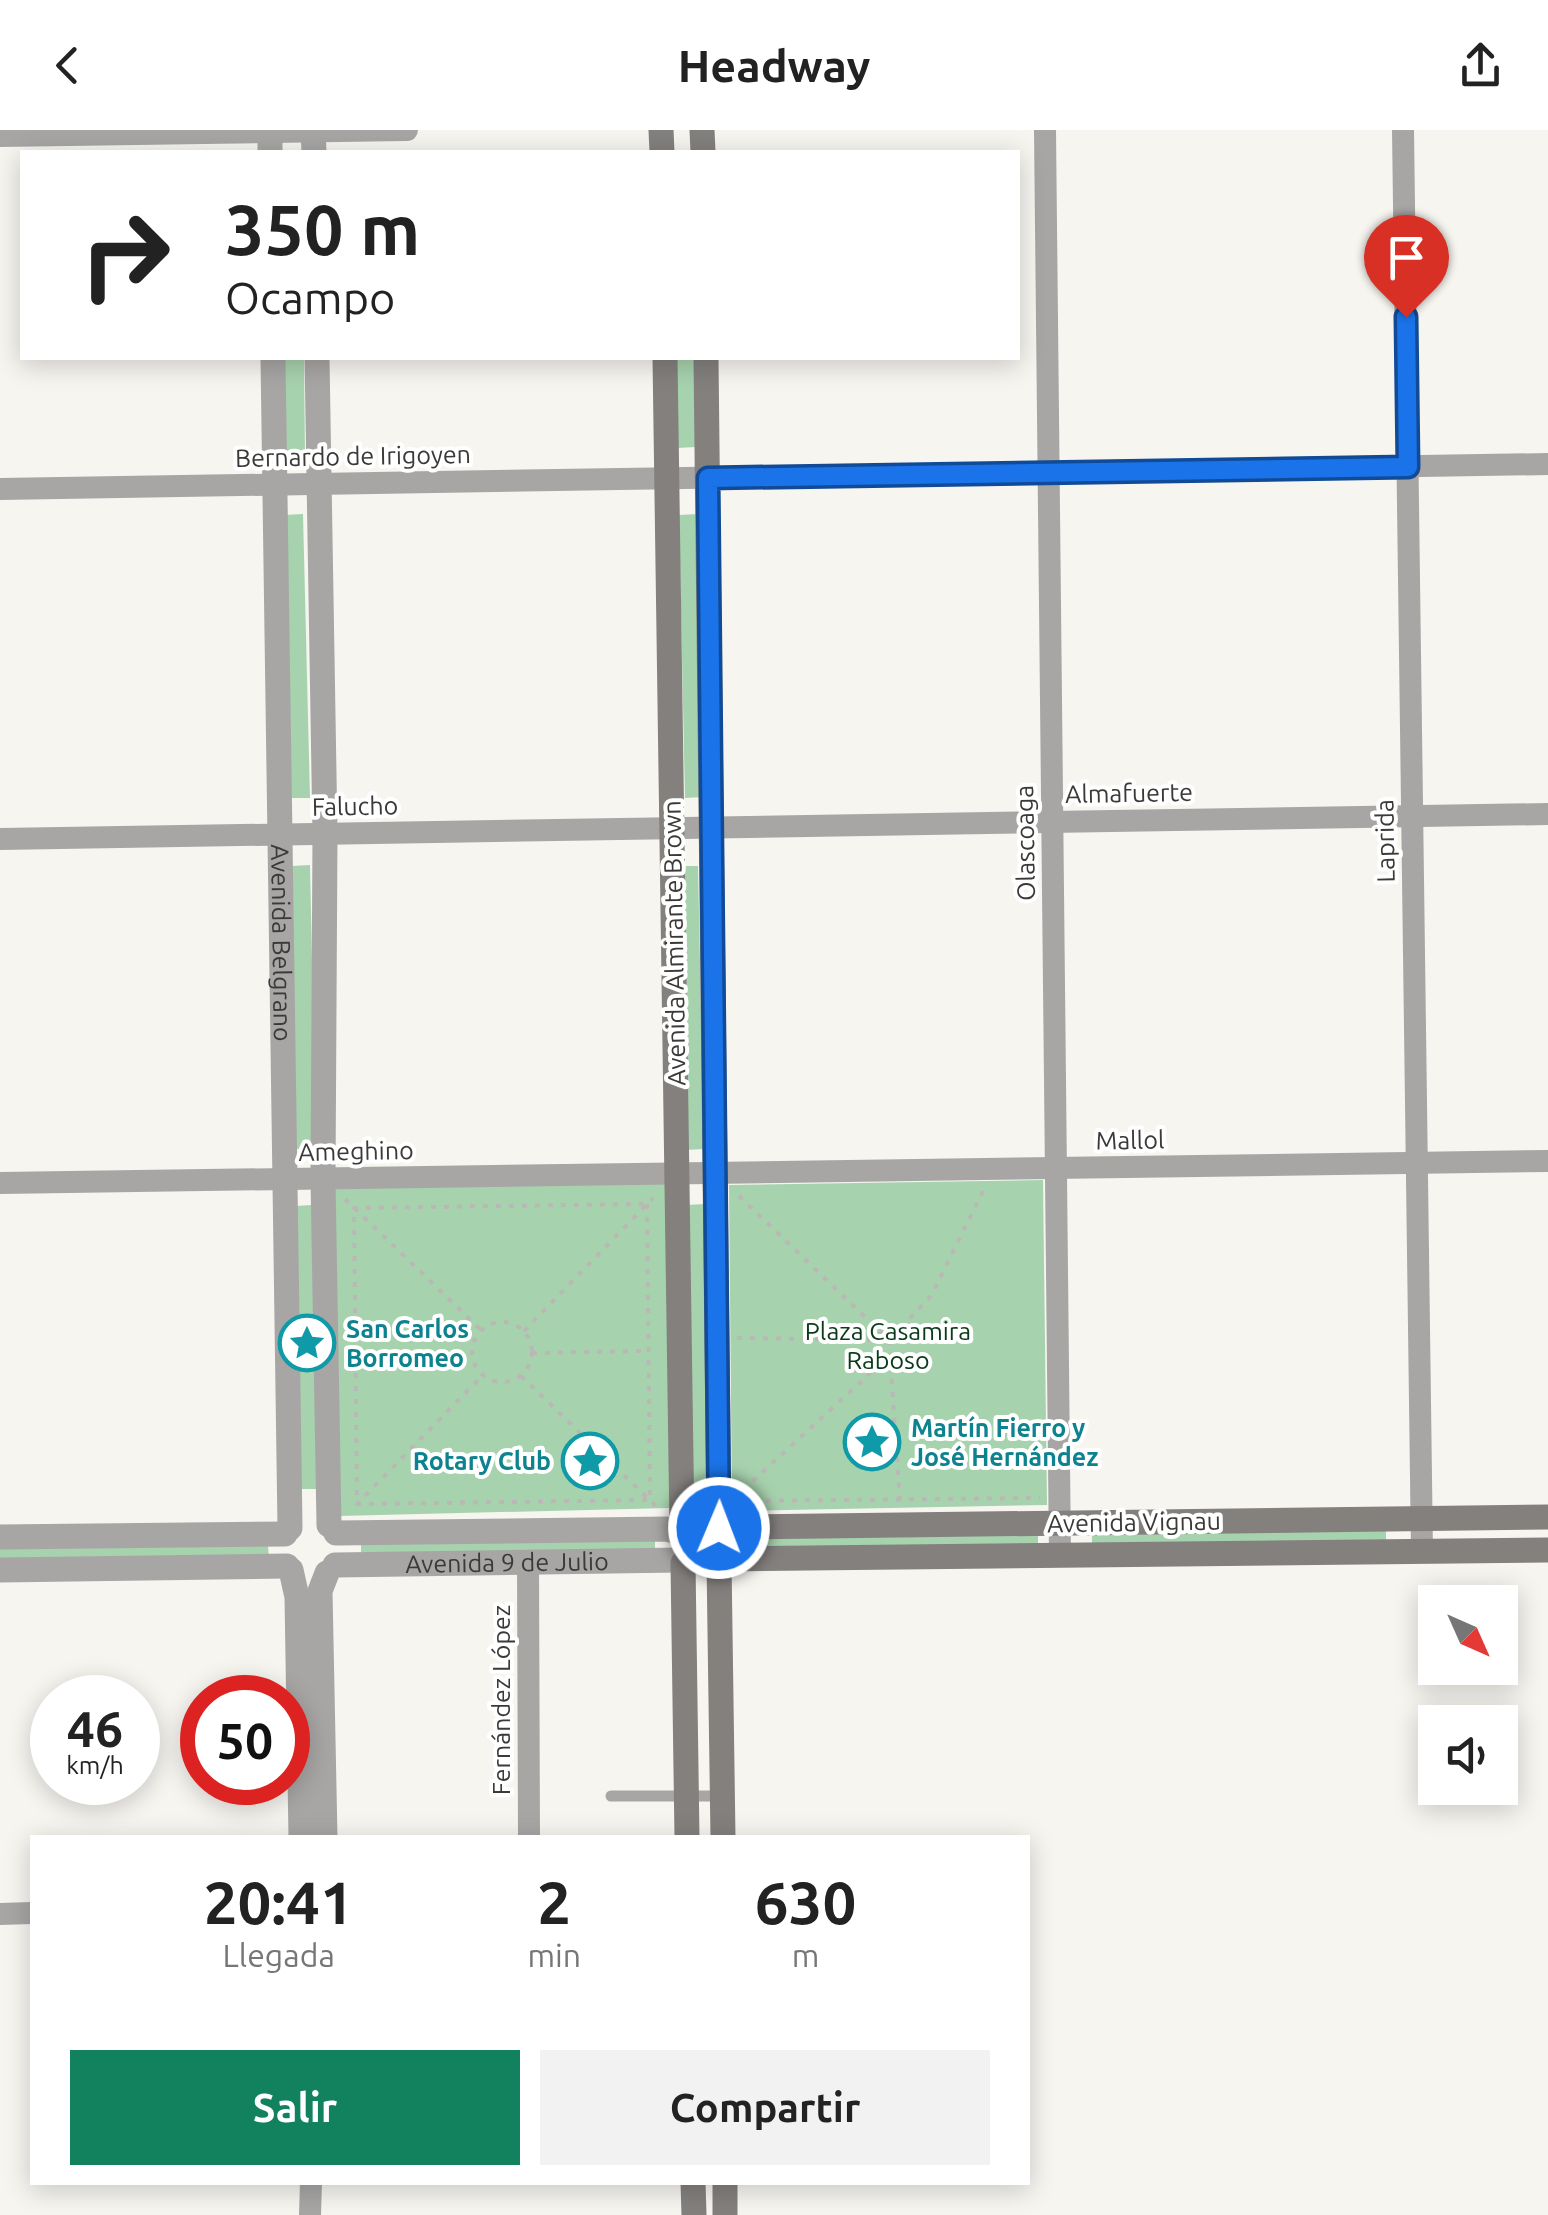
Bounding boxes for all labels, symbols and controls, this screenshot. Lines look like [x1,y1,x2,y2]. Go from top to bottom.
icon: back [40,38,95,93]
icon: share [1453,38,1508,93]
text: Headway [678,40,870,91]
icon: right [60,190,190,320]
text: 350 m [225,190,420,268]
pin [1364,215,1449,318]
icon: arrive [1379,230,1434,285]
text: Ocampo [225,272,395,323]
street label: Bernardo de Irigoyen [235,440,471,472]
street label: Almafuerte [1065,778,1193,808]
street label: Olascoaga [1010,785,1040,901]
street label: Falucho [312,791,398,821]
street label: Laprida [1370,799,1400,883]
street label: Avenida Almirante Brown [658,800,690,1086]
street label: Avenida Belgrano [266,844,297,1042]
street label: Mallol [1095,1125,1165,1155]
street label: Ameghino [298,1136,414,1166]
place icon: San Carlos Borromeo [277,1313,337,1373]
place label: San Carlos Borromeo [346,1315,469,1372]
park label: Plaza Casamira Raboso [805,1317,971,1374]
place icon: Martín Fierro y José Hernández [842,1412,902,1472]
place label: Martín Fierro y José Hernández [911,1414,1098,1471]
place icon: Rotary Club [560,1431,620,1491]
place label: Rotary Club [413,1447,551,1475]
position arrow [667,1476,771,1580]
street label: Avenida Vignau [1047,1506,1221,1538]
street label: Avenida 9 de Julio [405,1547,609,1578]
north arrow [1418,1585,1518,1685]
map controls [1418,1585,1518,1805]
street label: Fernández López [487,1605,515,1795]
speed limit sign: 50 [180,1675,310,1805]
text: 46 [67,1700,123,1756]
button: sound [1418,1705,1518,1805]
text: km/h [66,1751,124,1779]
text: 20:41 [204,1868,354,1935]
text: 2 [537,1868,571,1935]
text: 630 [755,1868,856,1935]
text: Llegada [223,1937,335,1973]
text: min [527,1937,581,1973]
text: m [792,1937,819,1973]
button: Salir [70,2050,520,2165]
button: Compartir [540,2050,990,2165]

